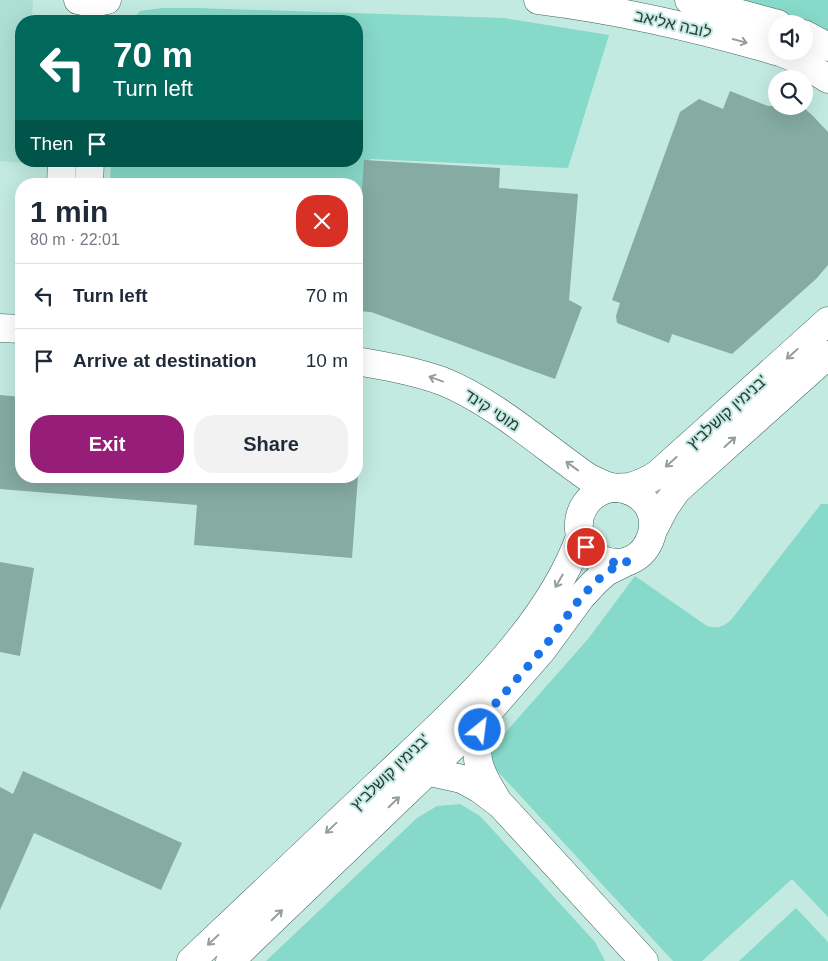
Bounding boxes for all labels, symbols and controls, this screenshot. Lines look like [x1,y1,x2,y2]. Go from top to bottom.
street label: לובה אליאב [633,7,713,41]
map controls [768,15,813,115]
button: sound [768,15,813,60]
icon: left [30,35,95,100]
text: 70 m [113,35,193,74]
one-way arrow [732,36,748,46]
button: search [768,70,813,115]
text: Turn left [113,76,193,101]
icon: arrive [83,130,111,158]
text: Then [30,133,73,154]
text: 1 min [30,195,108,228]
button: close [296,195,348,247]
text: 80 m · 22:01 [30,231,120,248]
icon: left [30,282,58,310]
text: Turn left [73,285,148,306]
text: 70 m [306,285,348,306]
icon: arrive [30,347,58,375]
one-way arrow [785,348,798,360]
text: Arrive at destination [73,350,257,371]
text: 10 m [306,350,348,371]
street label: בנימין קושלביץ' [684,372,770,452]
one-way arrow [428,374,444,383]
street label: מוטי קינד [461,386,523,434]
button: Exit [30,415,184,473]
button: Share [194,415,348,473]
one-way arrow [724,436,737,448]
one-way arrow [664,457,677,468]
one-way arrow [565,461,579,471]
pin [565,526,607,568]
icon: arrive [572,533,600,561]
one-way arrow [553,573,563,588]
position arrow [453,703,505,755]
street label: בנימין קושלביץ' [348,731,432,813]
one-way arrow [388,796,401,808]
one-way arrow [324,822,337,834]
one-way arrow [271,909,284,921]
one-way arrow [207,934,219,946]

